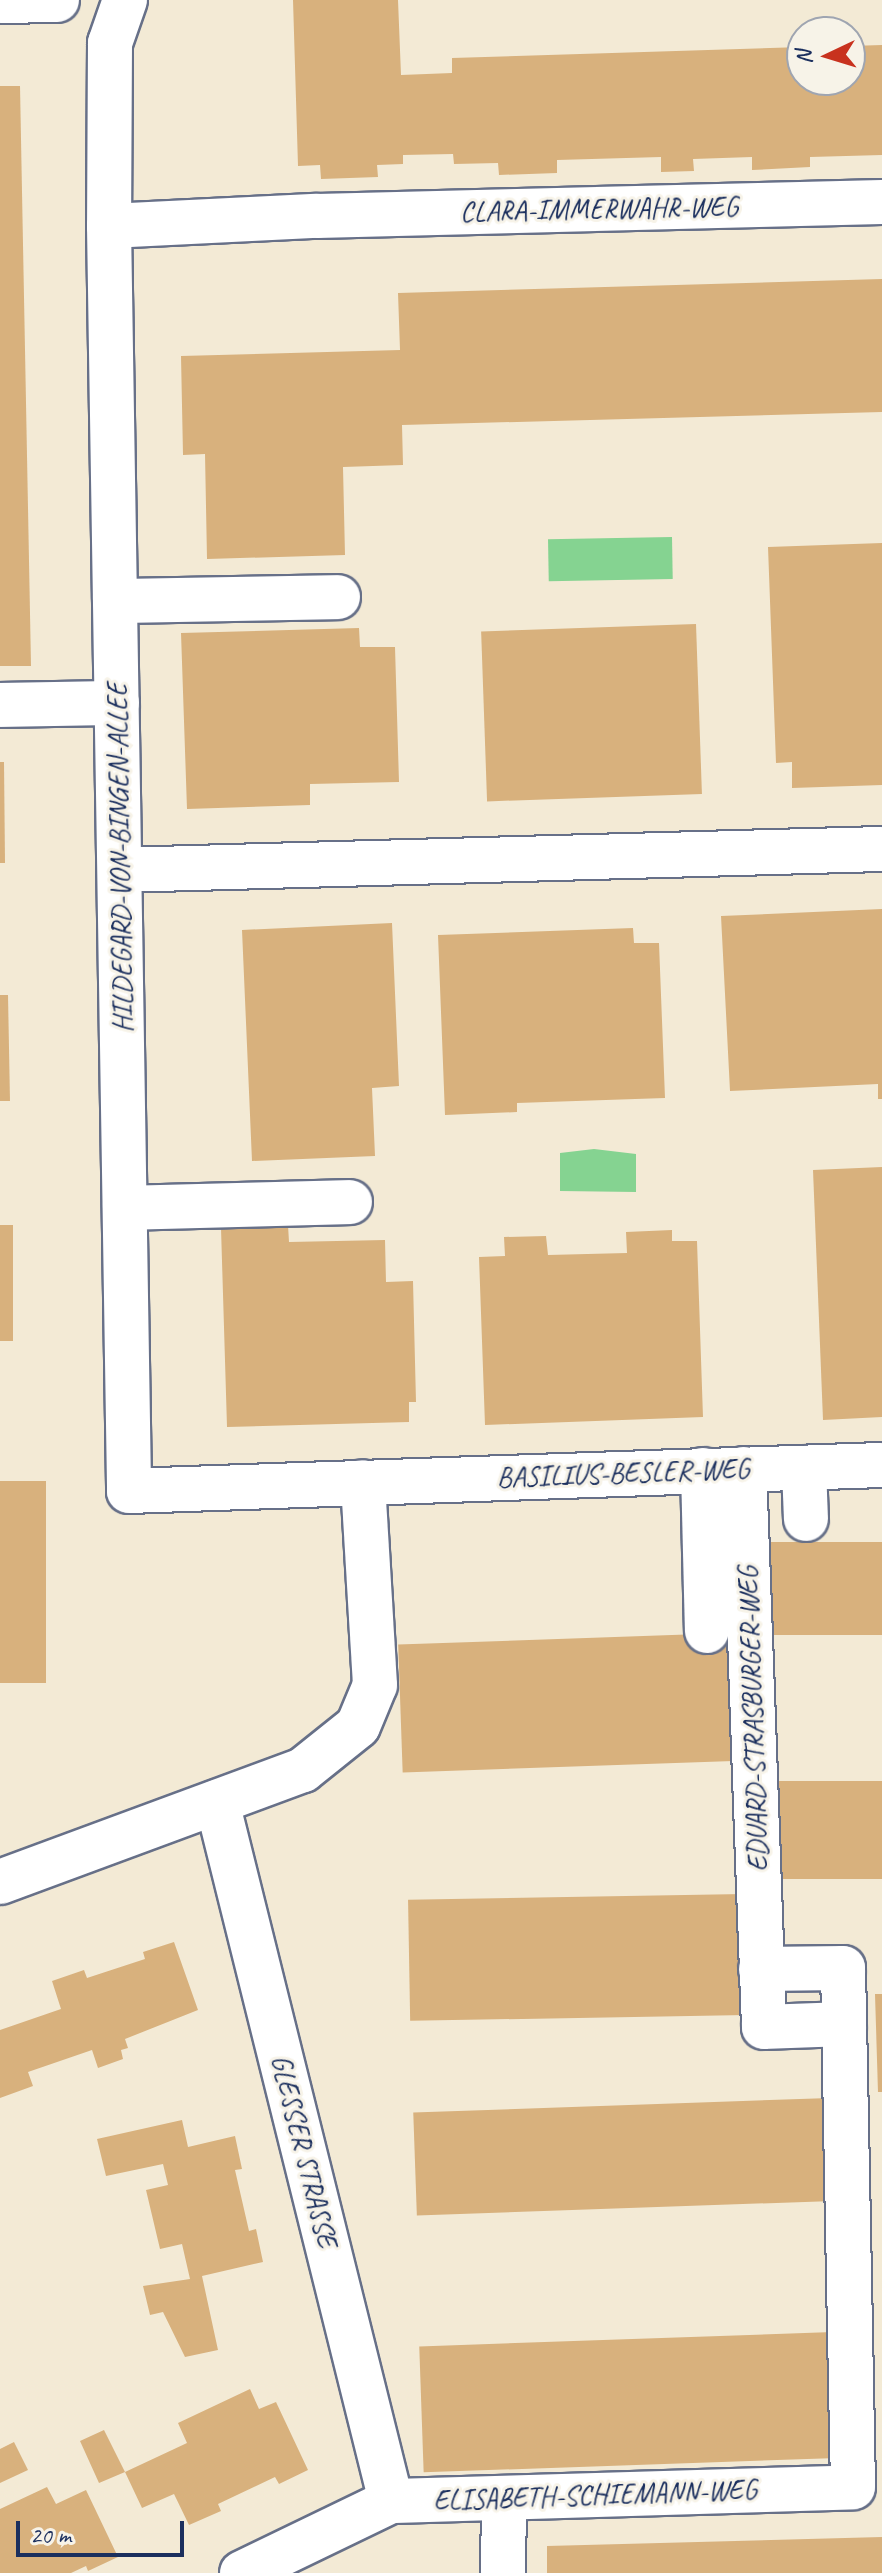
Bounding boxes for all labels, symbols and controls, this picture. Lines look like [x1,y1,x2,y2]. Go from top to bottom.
north arrow [786,16,866,96]
text: N [790,50,818,65]
street label: CLARA-IMMERWAHR-WEG [460,190,738,228]
street label: HILDEGARD-VON-BINGEN-ALLEE [100,683,140,1033]
street label: BASILIUS-BESLER-WEG [496,1452,750,1494]
street label: EDUARD-STRASBURGER-WEG [731,1566,775,1872]
street label: GLESSER STRASSE [264,2051,344,2251]
street label: ELISABETH-SCHIEMANN-WEG [433,2473,757,2517]
scale bar [20,2505,188,2555]
text: 20 m [30,2520,71,2550]

